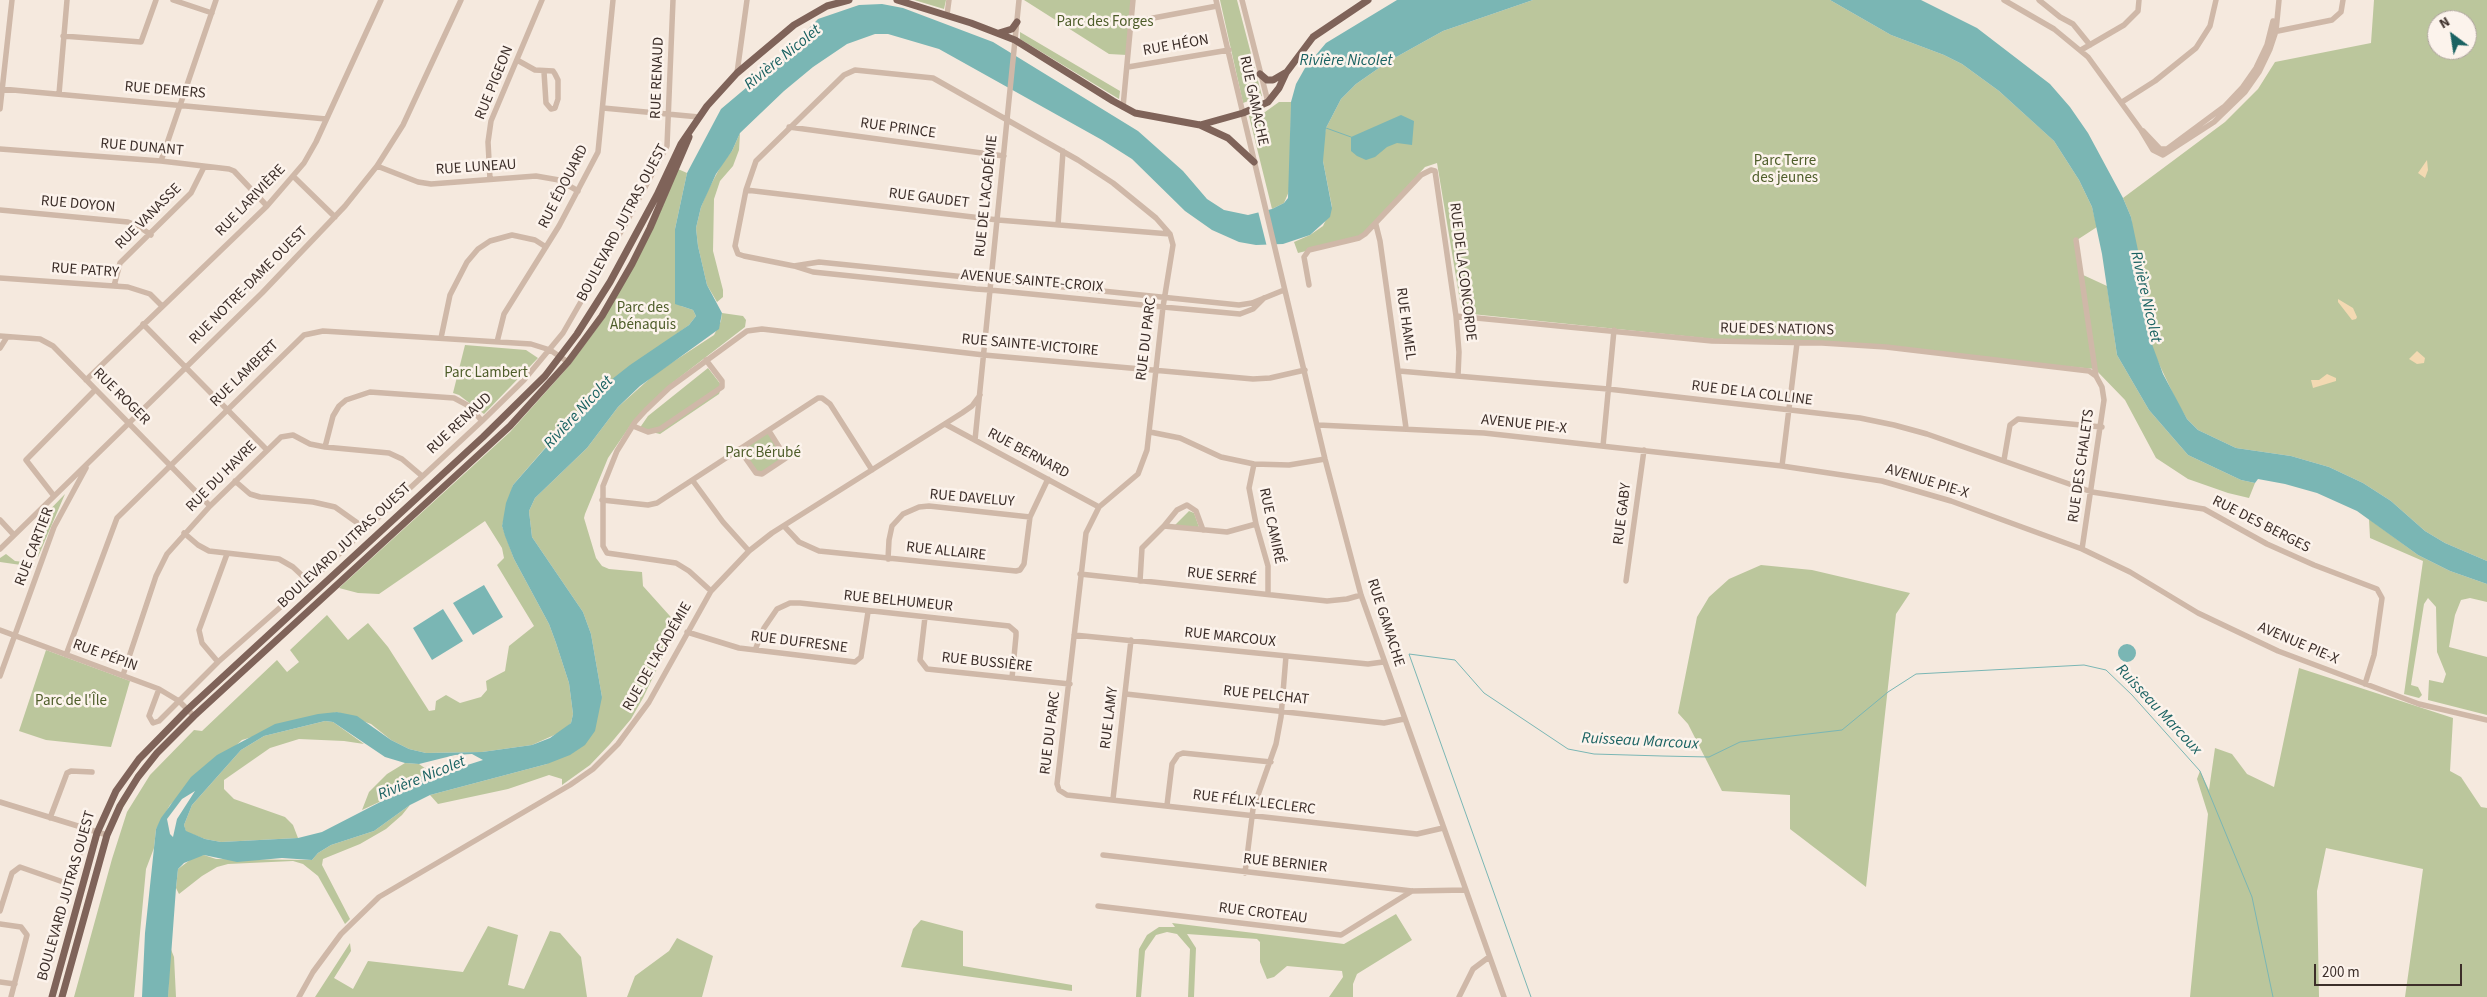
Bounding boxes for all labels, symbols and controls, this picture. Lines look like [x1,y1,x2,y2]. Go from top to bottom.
north arrow [2427,10,2477,60]
text: N [2436,12,2454,34]
park label: Parc des Forges [1057,14,1153,32]
water label: Rivière Nicolet [741,21,825,95]
street label: RUE HÉON [1142,31,1210,61]
street label: RUE RENAUD [648,37,668,119]
street label: RUE PIGEON [472,43,518,123]
water label: Rivière Nicolet [1300,51,1392,71]
street label: RUE GAMACHE [1235,54,1271,148]
street label: RUE DEMERS [124,78,206,104]
street label: RUE PRINCE [859,115,937,143]
street label: RUE DE L'ACADÉMIE [972,134,1002,258]
street label: RUE DUNANT [100,135,184,161]
street label: BOULEVARD JUTRAS OUEST [574,141,672,305]
street label: RUE ÉDOUARD [535,142,593,232]
park label: Parc Terre des jeunes [1752,153,1818,188]
street label: RUE LUNEAU [435,156,517,180]
street label: RUE LARIVIÈRE [212,161,290,241]
street label: RUE VANASSE [112,180,186,254]
street label: RUE GAUDET [888,185,970,213]
street label: RUE DOYON [40,193,116,217]
street label: RUE DE LA CONCORDE [1445,202,1479,342]
street label: RUE NOTRE-DAME OUEST [186,223,312,349]
water label: Rivière Nicolet [2125,250,2165,344]
street label: RUE PATRY [50,260,120,282]
street label: AVENUE SAINTE-CROIX [960,267,1104,297]
street label: RUE HAMEL [1391,287,1419,361]
street label: RUE DU PARC [1133,296,1161,382]
park label: Parc des Abénaquis [610,300,676,335]
street label: RUE DES NATIONS [1720,320,1834,340]
street label: RUE SAINTE-VICTOIRE [961,331,1099,361]
street label: RUE LAMBERT [207,337,283,411]
street label: RUE ROGER [89,365,153,429]
park label: Parc Lambert [444,365,528,383]
water label: Rivière Nicolet [540,373,618,453]
street label: RUE DE LA COLLINE [1690,378,1814,410]
street label: RUE RENAUD [424,389,496,459]
street label: RUE DES CHALETS [2065,408,2099,524]
street label: AVENUE PIE-X [1480,412,1568,438]
street label: RUE BERNARD [984,425,1072,483]
street label: RUE DU HAVRE [183,438,261,516]
park label: Parc Bérubé [725,445,801,463]
street label: AVENUE PIE-X [1883,461,1971,503]
street label: BOULEVARD JUTRAS OUEST [275,479,415,613]
street label: RUE GABY [1610,482,1636,546]
street label: RUE DAVELUY [929,486,1015,512]
street label: RUE CAMIRÉ [1254,486,1288,566]
street label: RUE DES BERGES [2209,493,2313,557]
street label: RUE CARTIER [12,505,58,589]
street label: RUE ALLAIRE [905,539,987,565]
street label: RUE SERRÉ [1186,564,1258,590]
street label: RUE GAMACHE [1362,577,1408,669]
street label: RUE BELHUMEUR [843,587,953,617]
street label: RUE DE L'ACADÉMIE [620,599,696,715]
street label: AVENUE PIE-X [2255,619,2341,669]
street label: RUE MARCOUX [1183,624,1277,652]
street label: RUE DUFRESNE [750,628,848,658]
street label: RUE PÉPIN [70,636,140,676]
street label: RUE BUSSIÈRE [941,649,1033,677]
water label: Ruisseau Marcoux [2111,661,2205,759]
street label: RUE PELCHAT [1222,683,1310,709]
street label: RUE LAMY [1097,686,1123,750]
street label: RUE DU PARC [1037,690,1065,776]
park label: Parc de l'Île [35,693,107,711]
water label: Ruisseau Marcoux [1581,729,1699,755]
water label: Rivière Nicolet [375,753,469,805]
street label: RUE FÉLIX-LECLERC [1192,787,1316,819]
street label: BOULEVARD JUTRAS OUEST [34,809,100,983]
street label: RUE BERNIER [1242,851,1328,877]
street label: RUE CROTEAU [1218,900,1308,928]
scale bar [2317,954,2464,986]
text: 200 m [2322,962,2360,983]

